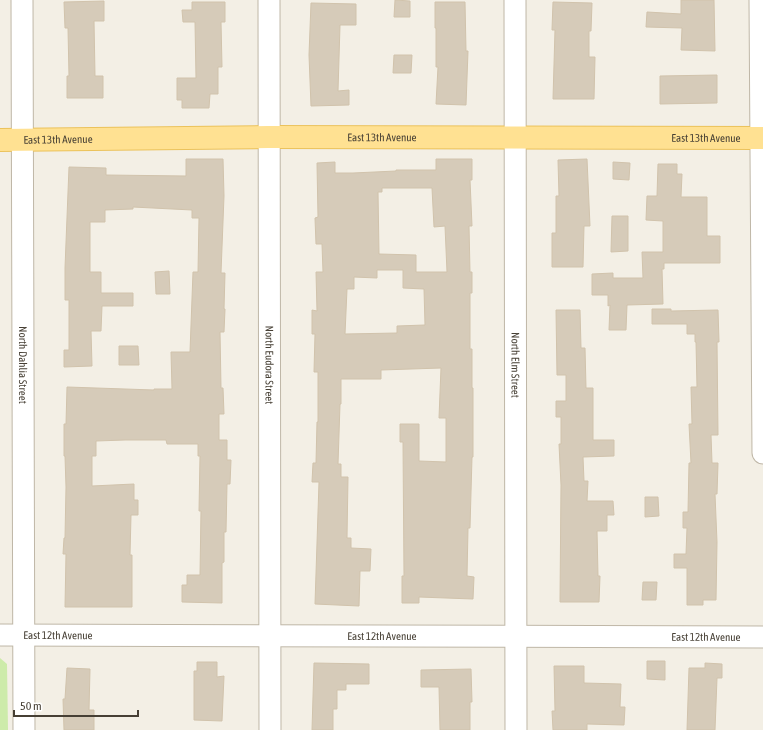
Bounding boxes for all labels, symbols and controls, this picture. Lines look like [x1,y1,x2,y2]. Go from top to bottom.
street label: East 13th Avenue [347,131,417,143]
street label: East 13th Avenue [671,132,741,144]
street label: East 13th Avenue [23,133,93,146]
street label: North Eudora Street [263,325,276,405]
street label: North Dahlia Street [17,326,29,404]
street label: North Elm Street [509,332,522,398]
street label: East 12th Avenue [23,629,93,641]
street label: East 12th Avenue [347,630,417,642]
street label: East 12th Avenue [671,631,741,643]
scale bar [14,692,138,718]
text: 50 m [20,699,42,713]

